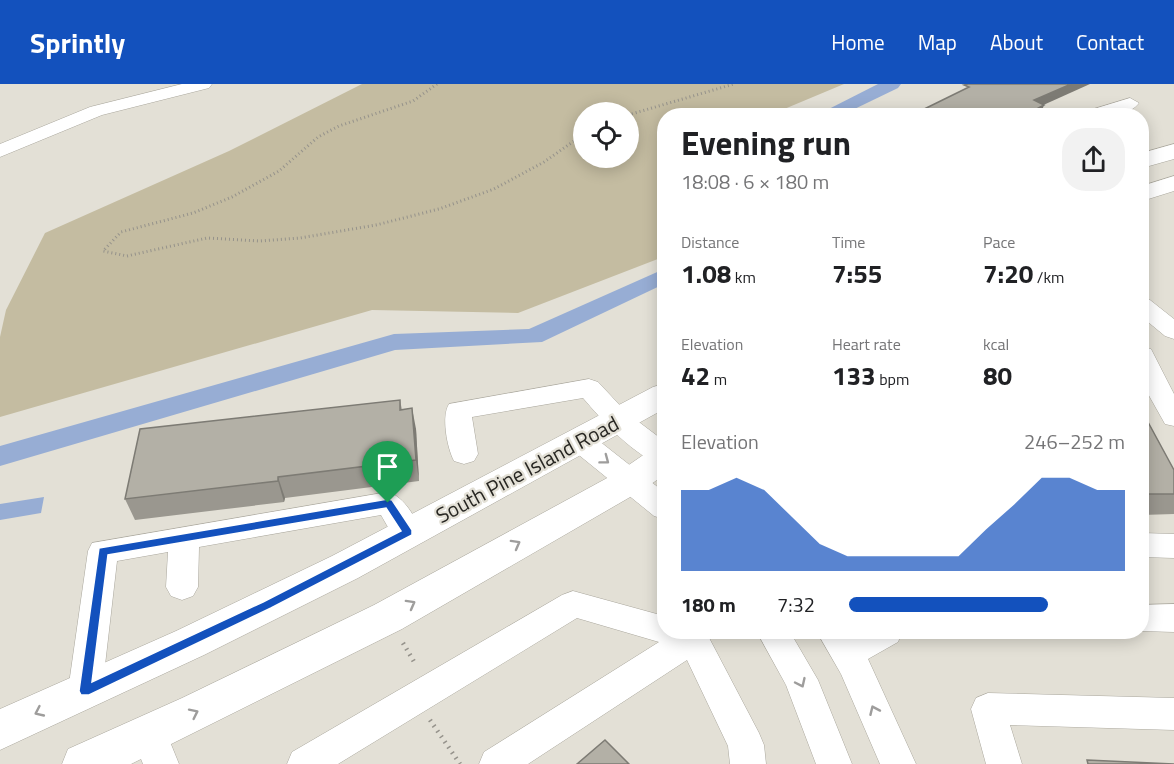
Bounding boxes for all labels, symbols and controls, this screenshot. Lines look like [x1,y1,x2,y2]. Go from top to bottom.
text: Sprintly [30,21,125,64]
text: Home [831,26,885,58]
text: Map [918,26,957,58]
text: About [990,26,1043,58]
text: Contact [1076,26,1144,58]
map controls [573,102,639,168]
button: locate [573,102,639,168]
text: Evening run [681,118,851,168]
button: share [1062,128,1125,191]
text: 18:08 · 6 × 180 m [681,166,829,197]
text: Distance [681,230,739,254]
text: Time [832,230,865,254]
text: Pace [983,230,1015,254]
text: 1.08 [681,254,731,293]
text: 7:55 [832,254,882,293]
text: 7:20 [983,254,1033,293]
text: km [731,265,756,289]
text: /km [1033,265,1065,289]
text: Elevation [681,332,743,356]
text: Heart rate [832,332,901,356]
text: kcal [983,332,1009,356]
text: 42 [681,356,710,395]
text: 133 [832,356,876,395]
text: 80 [983,356,1012,395]
text: m [710,367,727,391]
text: bpm [876,367,909,391]
street label: South Pine Island Road [430,407,624,531]
text: Elevation [681,426,759,457]
text: 246–252 m [1024,426,1125,457]
pin [362,441,413,503]
icon: arrive [371,450,404,483]
one-way arrow [598,452,609,463]
one-way arrow [510,540,520,552]
text: 180 m [681,589,736,620]
text: 7:32 [777,589,815,620]
one-way arrow [405,600,415,611]
one-way arrow [794,676,806,687]
one-way arrow [35,705,46,717]
one-way arrow [870,706,882,717]
one-way arrow [188,708,199,720]

